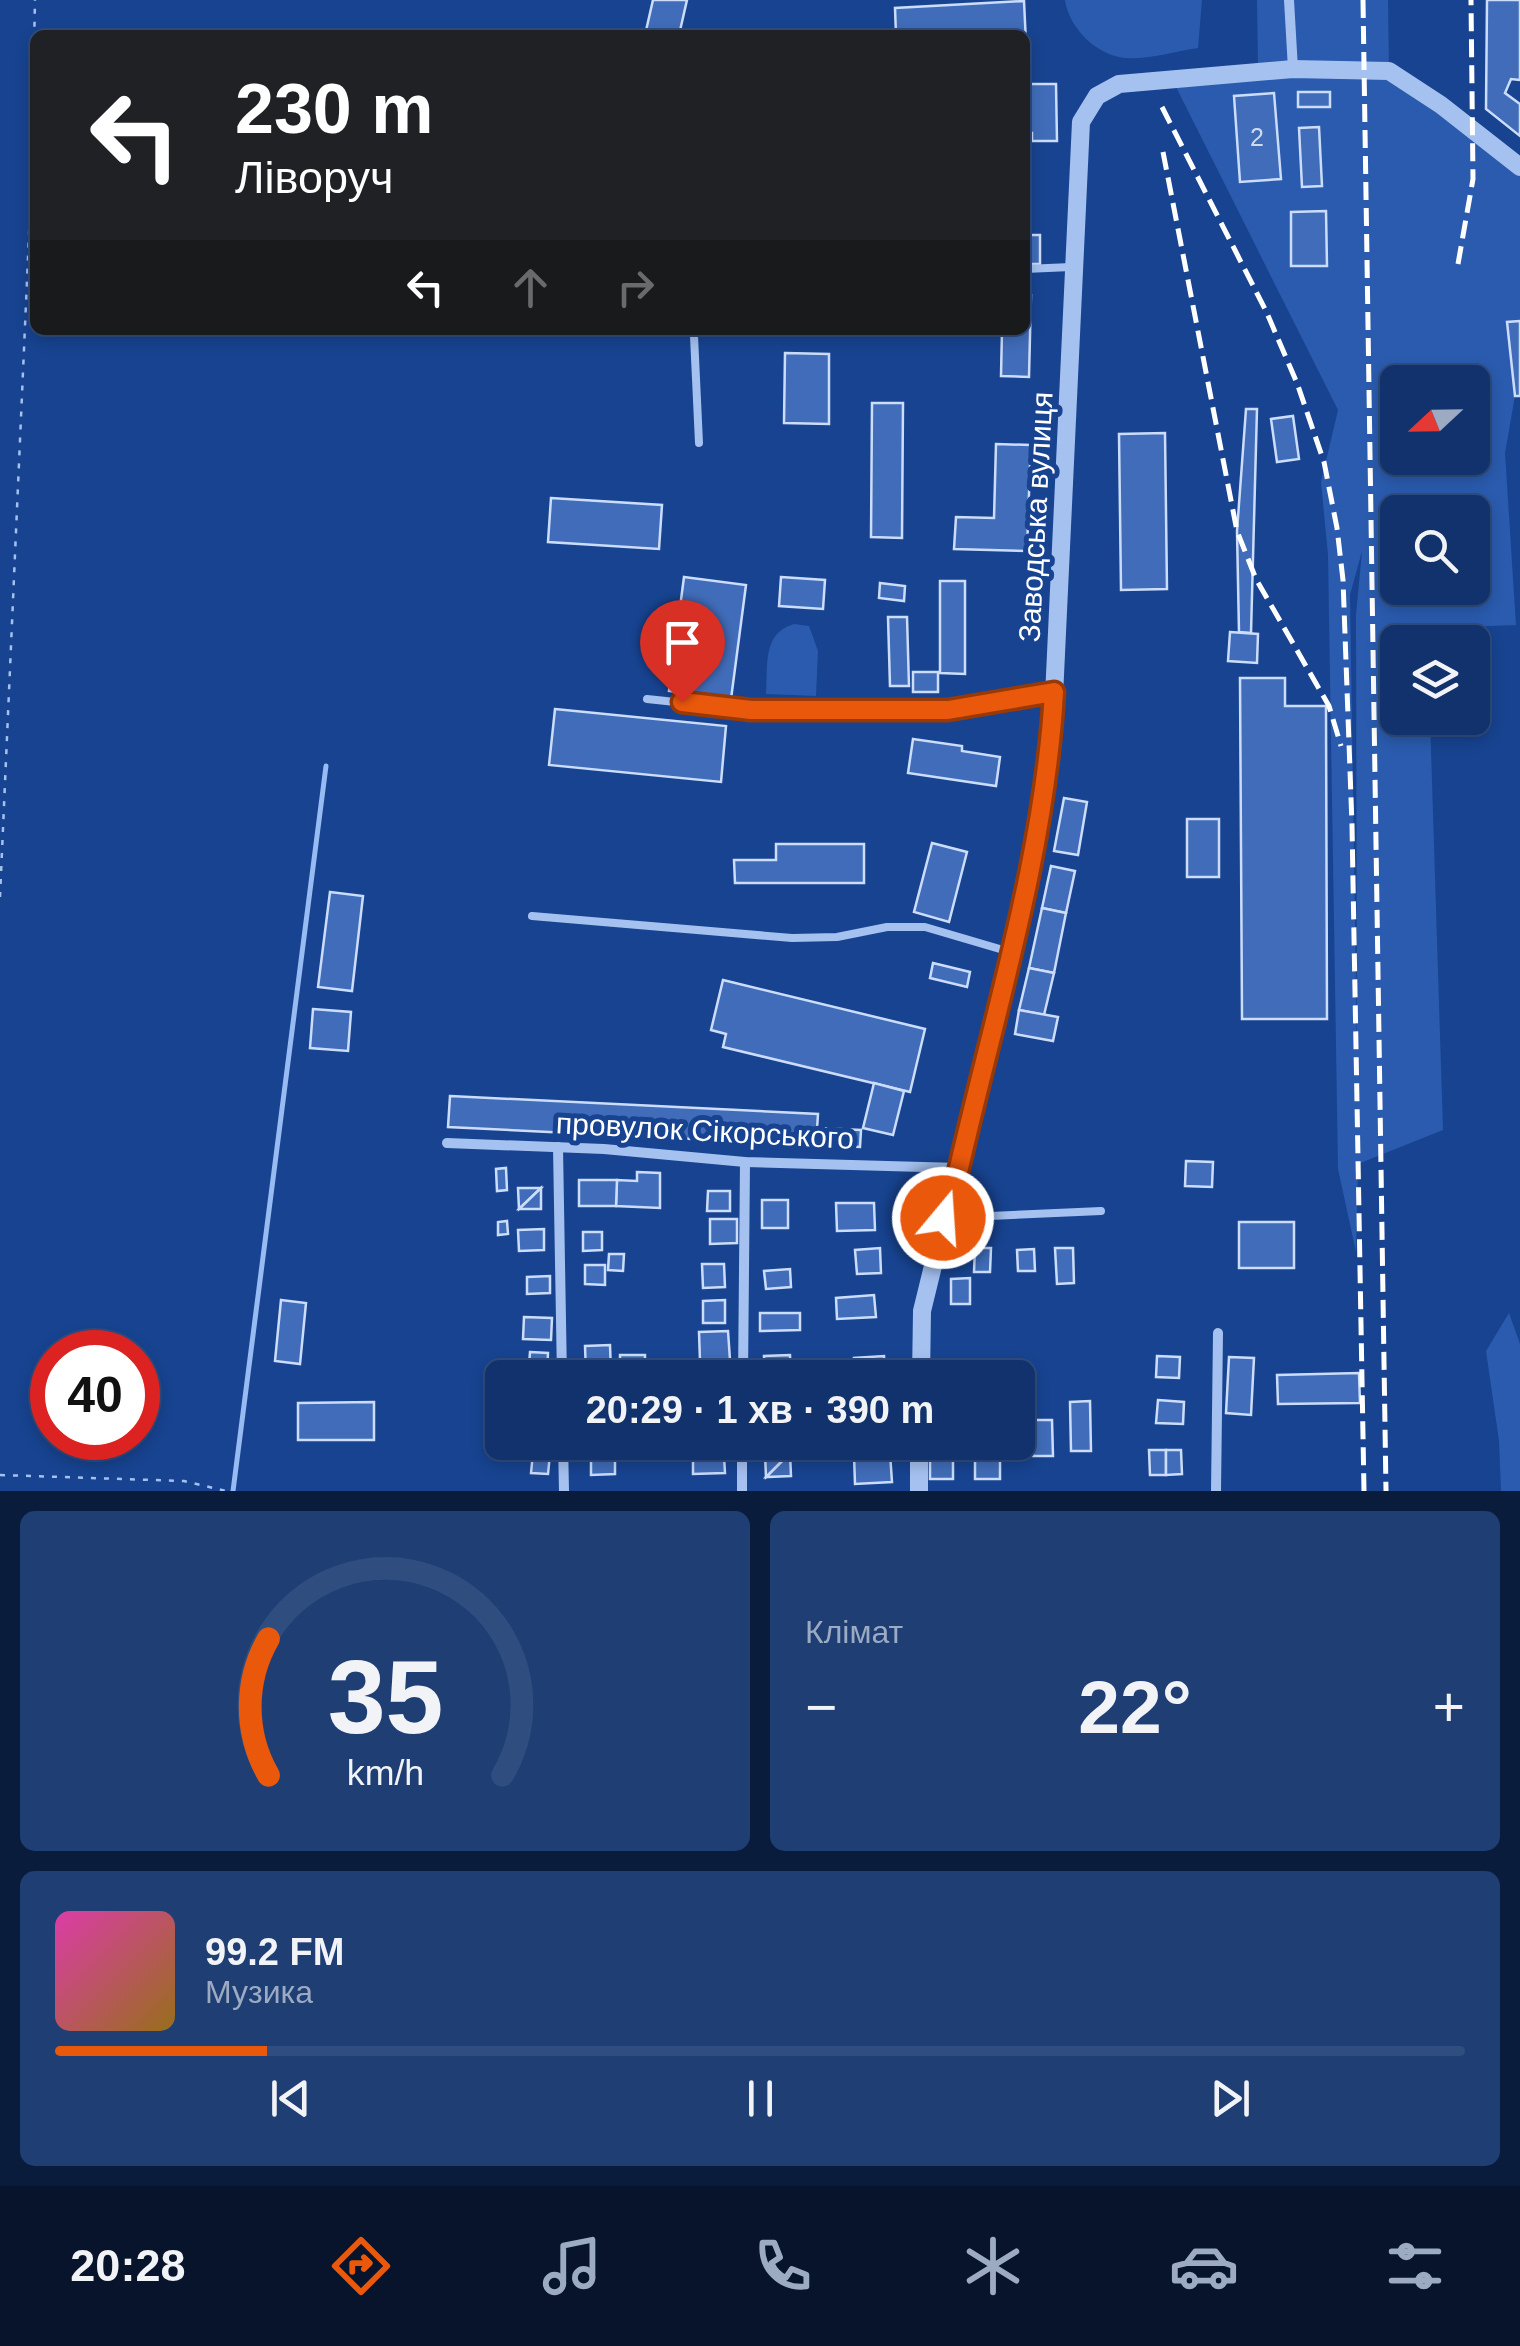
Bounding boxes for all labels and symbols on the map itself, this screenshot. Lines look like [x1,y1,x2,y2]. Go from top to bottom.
house number: 2 [1250,123,1264,151]
north arrow [1380,365,1490,475]
street label: Заводська вулиця [1012,391,1059,643]
pin [640,600,725,703]
street label: провулок Сікорського [555,1106,855,1155]
position arrow [891,1166,995,1270]
speed limit sign: 40 [30,1330,160,1460]

